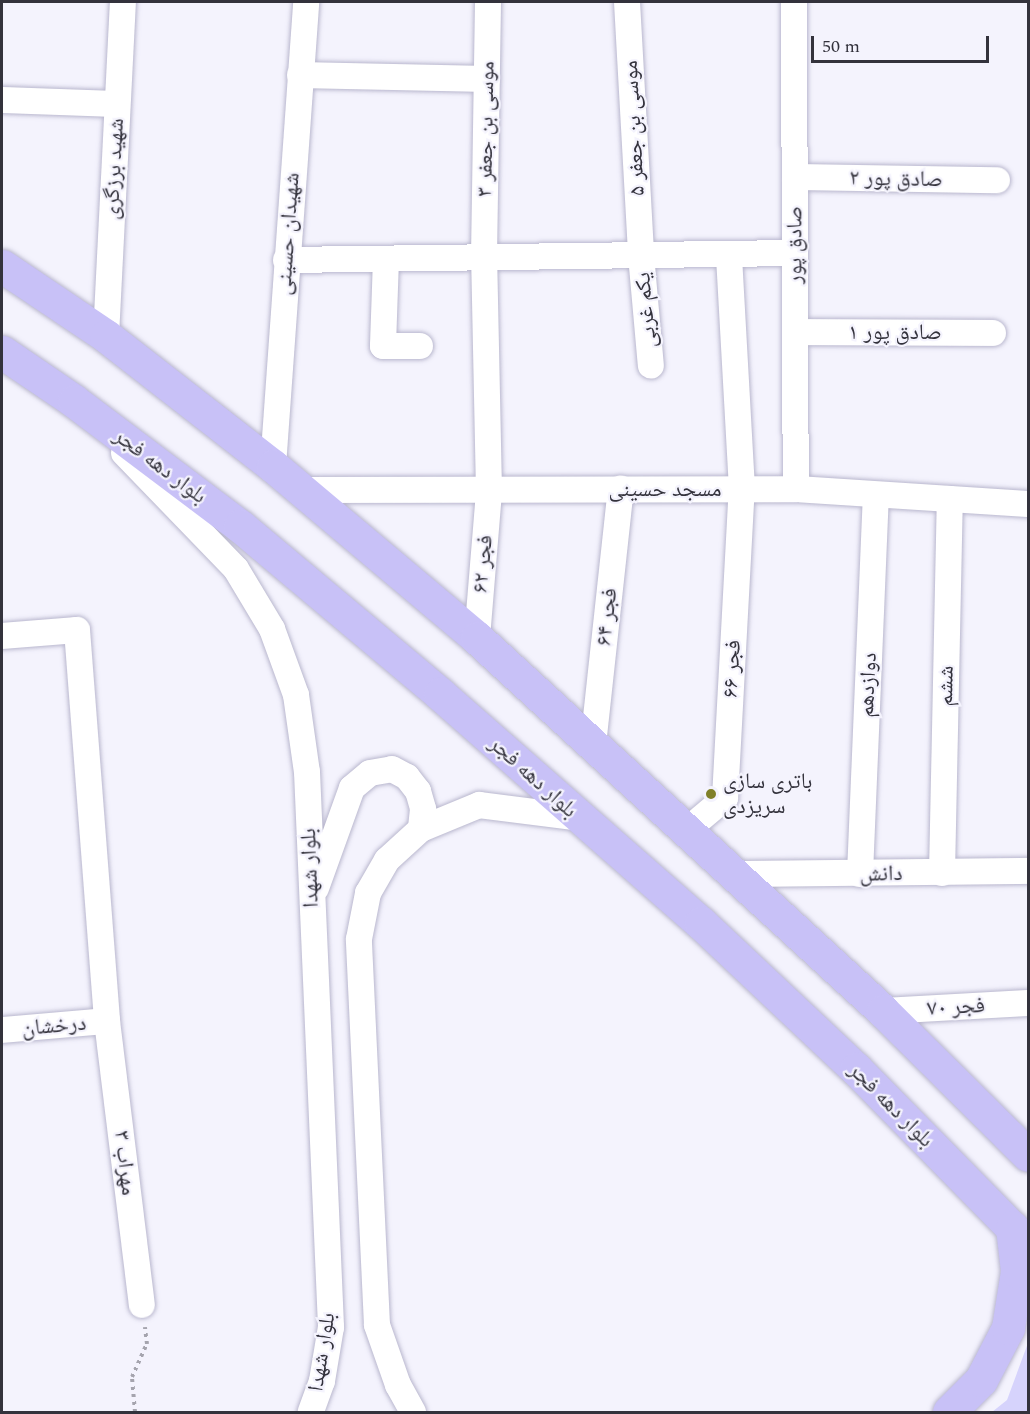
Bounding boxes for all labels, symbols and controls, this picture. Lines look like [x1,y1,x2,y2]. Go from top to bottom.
scale bar [814,24,992,62]
text: 50 m [822,33,860,60]
street label: موسی بن جعفر ۵ [617,60,651,196]
street label: موسی بن جعفر ۳ [472,61,500,197]
street label: شهید برزگری [98,118,130,220]
street label: صادق پور ۲ [849,165,943,193]
street label: شهیدان حسینی [271,172,305,296]
street label: صادق پور [782,206,808,284]
street label: یکم غربی [630,271,662,349]
street label: صادق پور ۱ [848,320,942,346]
street label: بلوار دهه فجر [108,423,212,509]
street label: مسجد حسینی [608,477,722,503]
street label: فجر ۶۲ [467,534,499,594]
street label: فجر ۶۴ [591,587,623,647]
street label: فجر ۶۶ [717,639,747,699]
street label: دوازدهم [853,652,883,718]
street label: ششم [932,665,960,707]
street label: بلوار دهه فجر [483,731,583,823]
place label: باتری سازی سریزدی [723,768,812,819]
marker: باتری سازی سریزدی [704,787,718,801]
street label: بلوار شهدا [295,828,325,908]
street label: دانش [859,860,903,888]
street label: فجر ۷۰ [926,992,986,1022]
street label: درخشان [21,1010,87,1042]
street label: بلوار دهه فجر [843,1057,939,1153]
street label: مهراب ۳ [108,1129,142,1197]
street label: بلوار شهدا [303,1311,341,1393]

